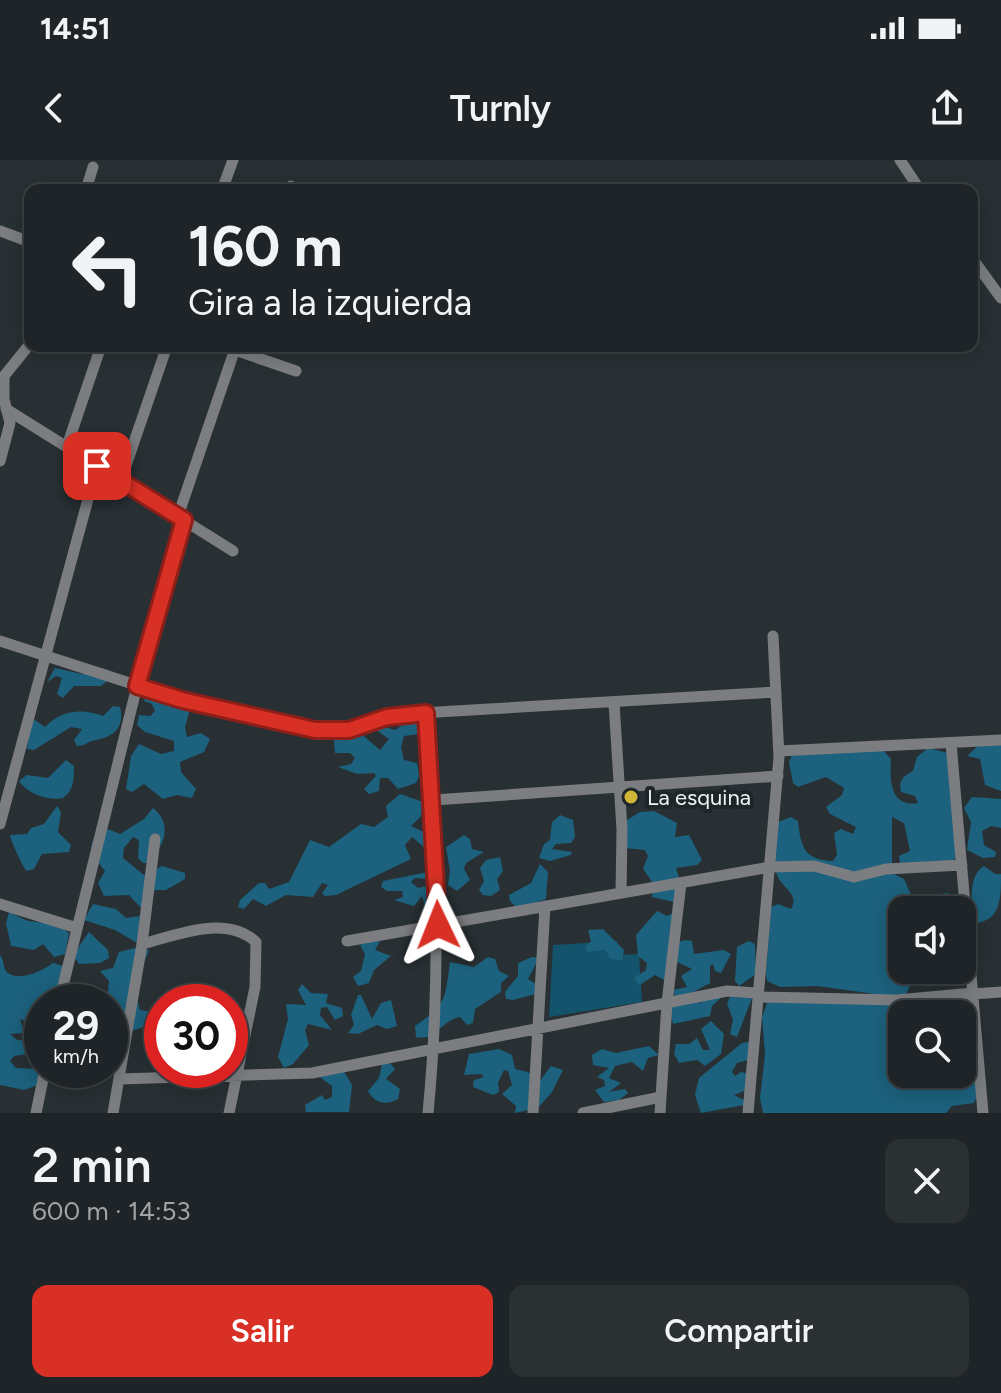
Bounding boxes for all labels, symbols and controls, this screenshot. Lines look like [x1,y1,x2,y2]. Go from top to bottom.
text: 14:51 [40,10,111,47]
icon: back [32,86,76,130]
icon: share [925,86,969,130]
text: Turnly [450,87,551,130]
text: 160 m [188,213,343,280]
icon: left [56,216,160,320]
text: Gira a la izquierda [188,281,472,324]
pin [63,432,131,500]
icon: arrive [75,444,119,488]
place label: La esquina [647,784,751,811]
marker: La esquina [622,788,640,806]
position arrow [396,883,480,967]
map controls [888,896,976,1088]
button: sound [888,896,976,984]
speed limit sign: 30 [144,984,248,1088]
button: search [888,1000,976,1088]
text: 29 [53,1002,99,1050]
text: km/h [53,1044,99,1068]
text: 2 min [32,1136,152,1194]
button: close [885,1139,969,1223]
text: 600 m · 14:53 [32,1195,191,1227]
button: Salir [32,1285,493,1377]
button: Compartir [509,1285,969,1377]

